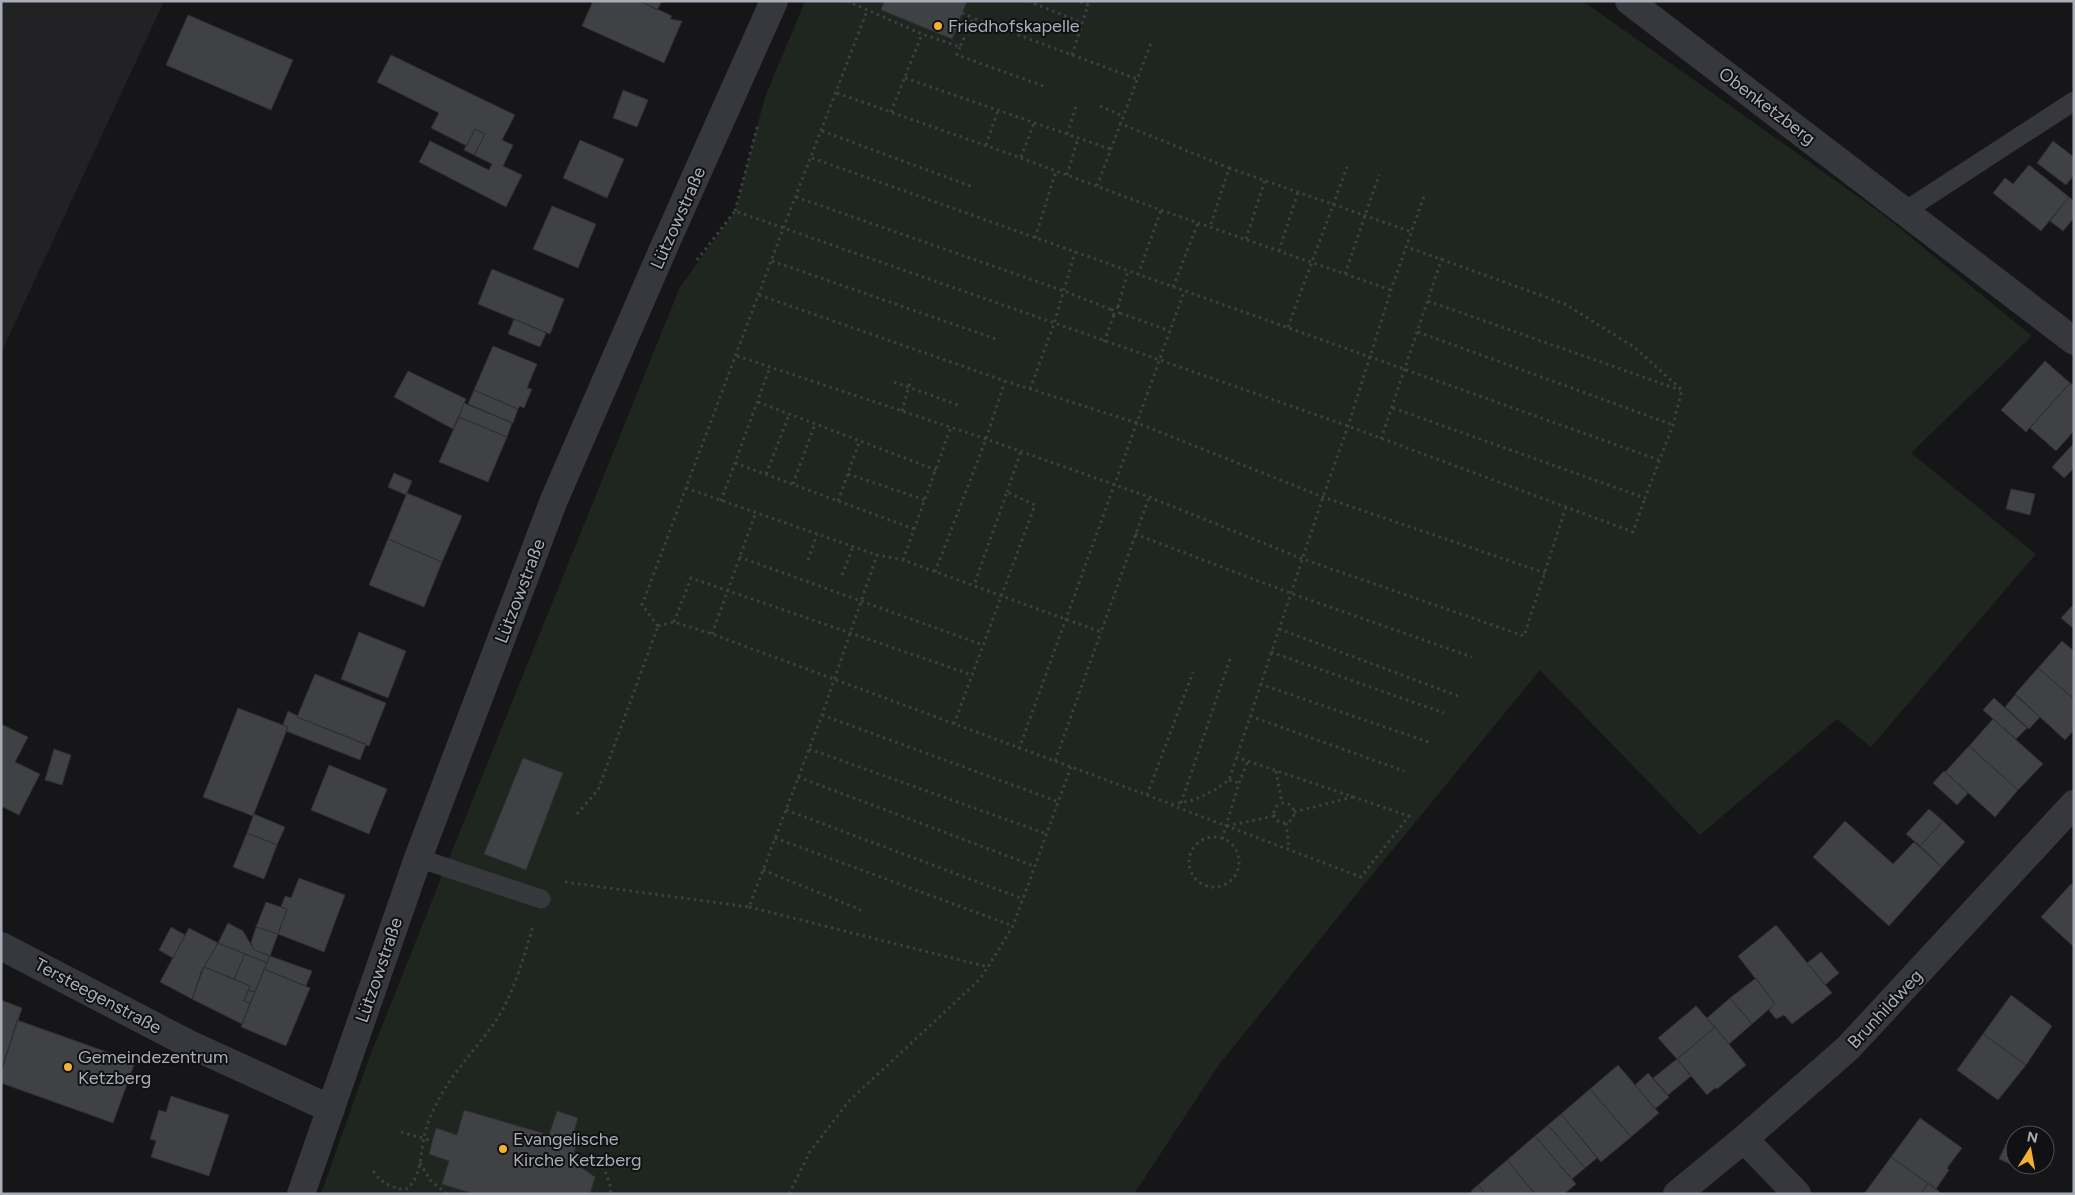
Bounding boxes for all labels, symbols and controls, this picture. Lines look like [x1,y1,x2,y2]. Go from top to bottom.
place label: Friedhofskapelle [948,15,1080,37]
marker: Friedhofskapelle [932,20,944,32]
street label: Obenketzberg [1714,62,1820,150]
street label: Lützowstraße [646,163,710,273]
street label: Lützowstraße [490,536,550,646]
street label: Lützowstraße [351,914,407,1025]
street label: Tersteegenstraße [31,953,165,1039]
street label: Brunhildweg [1843,965,1927,1053]
place label: Gemeindezentrum Ketzberg [78,1046,228,1089]
marker: Gemeindezentrum Ketzberg [62,1061,74,1073]
north arrow [2005,1125,2055,1175]
place label: Evangelische Kirche Ketzberg [513,1128,642,1171]
text: N [2025,1128,2039,1147]
marker: Evangelische Kirche Ketzberg [497,1143,509,1155]

